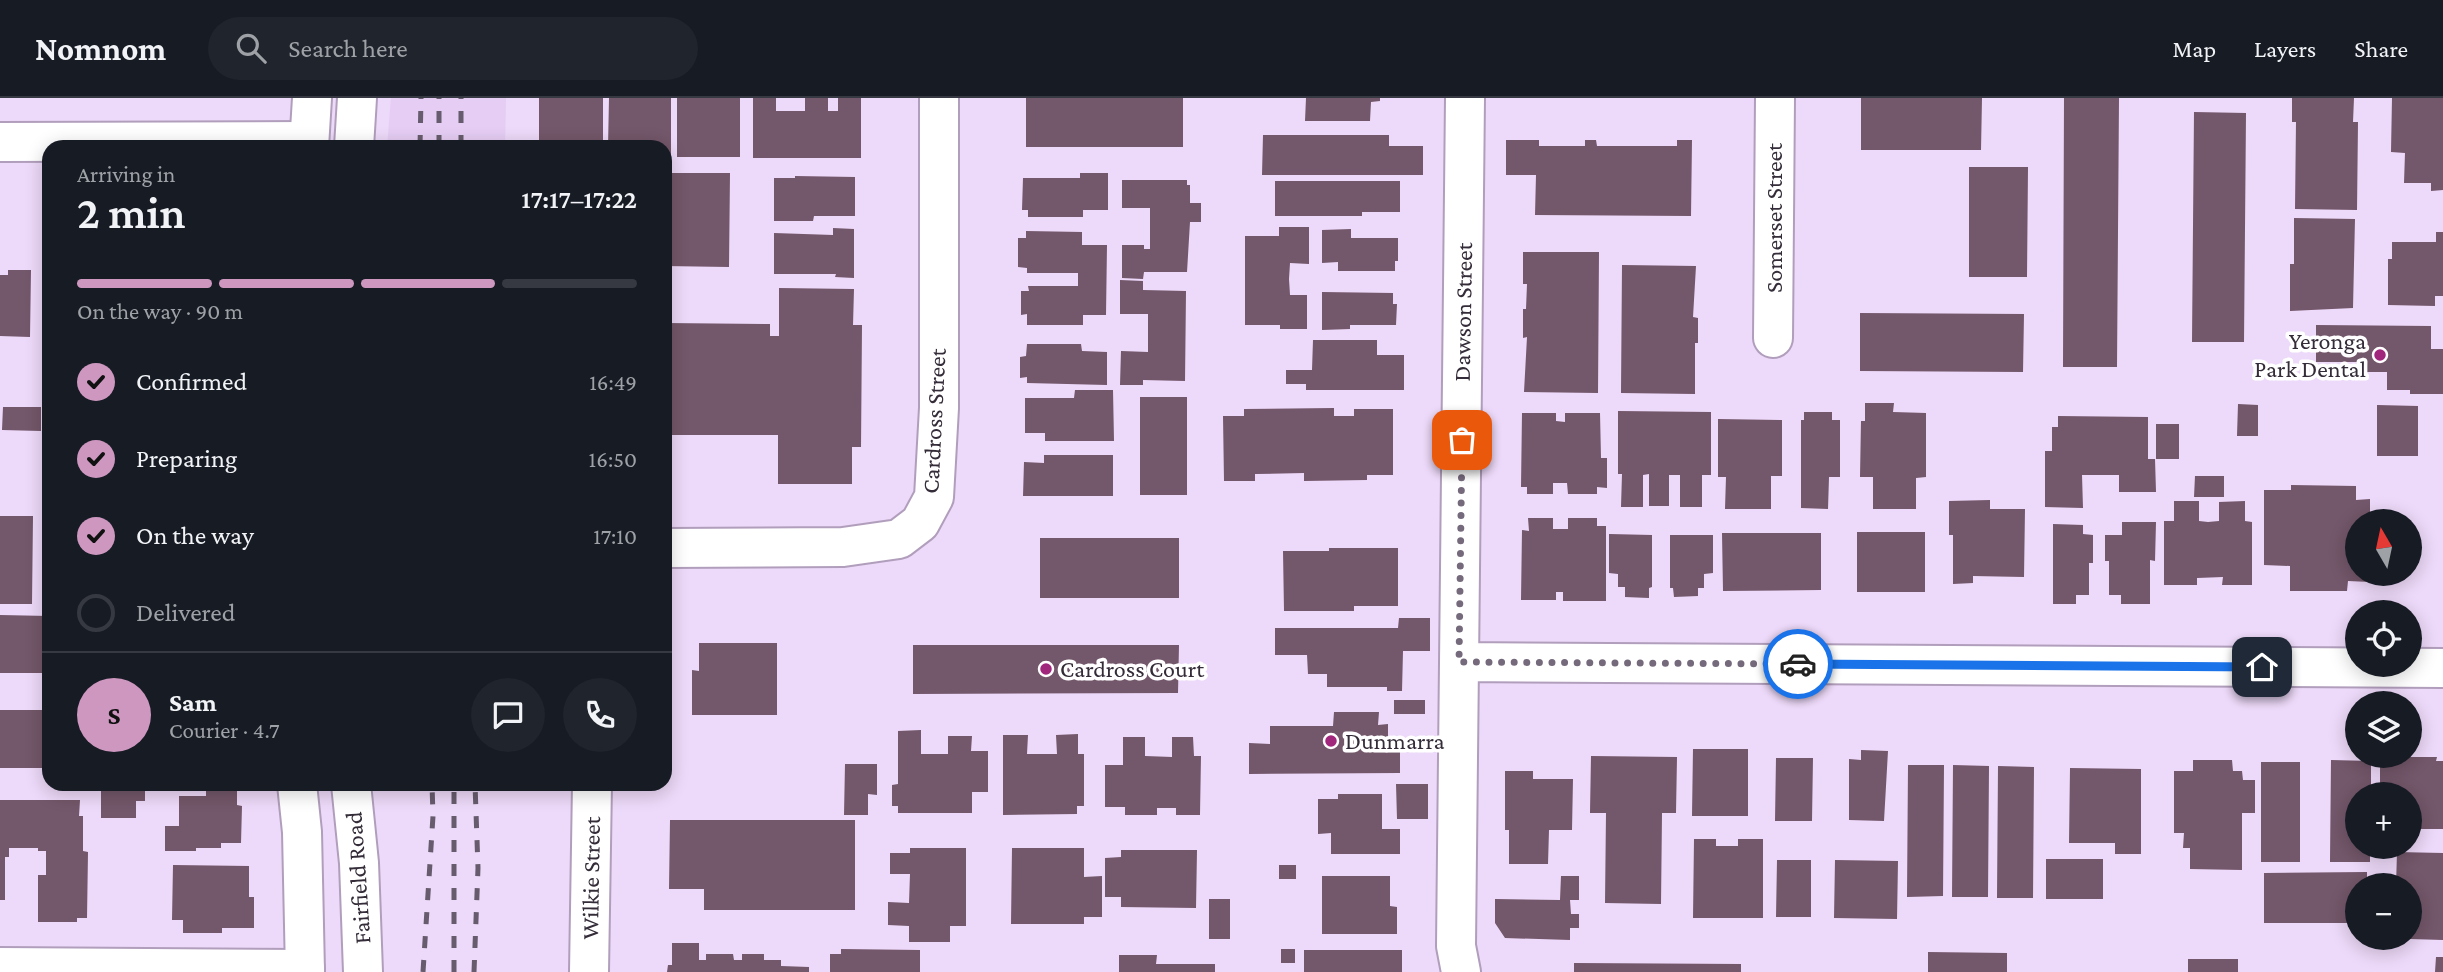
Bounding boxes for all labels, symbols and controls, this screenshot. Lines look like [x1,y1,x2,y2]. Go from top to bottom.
search box [208,17,698,80]
icon: search [232,29,270,67]
text: Nomnom [35,30,166,67]
text: Search here [288,34,408,63]
text: Map [2172,35,2216,62]
text: Layers [2254,35,2316,62]
text: Share [2354,35,2408,62]
street label: Somerset Street [1760,142,1787,293]
text: Arriving in [77,161,175,187]
text: 17:17–17:22 [521,185,637,214]
text: 2 min [77,187,185,238]
street label: Dawson Street [1448,241,1477,382]
text: On the way · 90 m [77,298,243,324]
place label: Yeronga Park Dental [2254,327,2366,382]
street label: Cardross Street [916,347,951,494]
marker: Yeronga Park Dental [2372,347,2388,363]
icon: check [77,363,115,401]
text: Confirmed [136,367,247,396]
text: 16:49 [589,369,637,395]
pin [1432,410,1492,470]
icon: bag [1443,421,1481,459]
icon: check [77,440,115,478]
text: Preparing [136,444,237,473]
text: 16:50 [589,446,637,472]
north arrow [2345,509,2422,586]
map controls [2345,509,2422,950]
icon: check [77,517,115,555]
text: On the way [136,521,254,550]
text: 17:10 [593,523,637,549]
text: Delivered [136,598,235,627]
button: locate [2345,600,2422,677]
courier [1763,629,1833,699]
pin [2232,637,2292,697]
icon: car [1779,645,1817,683]
icon: home [2243,648,2281,686]
place label: Cardross Court [1060,655,1205,682]
marker: Cardross Court [1038,661,1054,677]
button: chat [471,678,545,752]
button: phone [563,678,637,752]
text: Sam [169,688,217,717]
button: layers [2345,691,2422,768]
text: S [108,701,121,730]
text: Courier · 4.7 [169,717,280,743]
place label: Dunmarra [1345,727,1445,754]
marker: Dunmarra [1323,733,1339,749]
button: + [2345,782,2422,859]
street label: Fairfield Road [339,811,376,945]
street label: Wilkie Street [576,815,605,940]
button: − [2345,873,2422,950]

